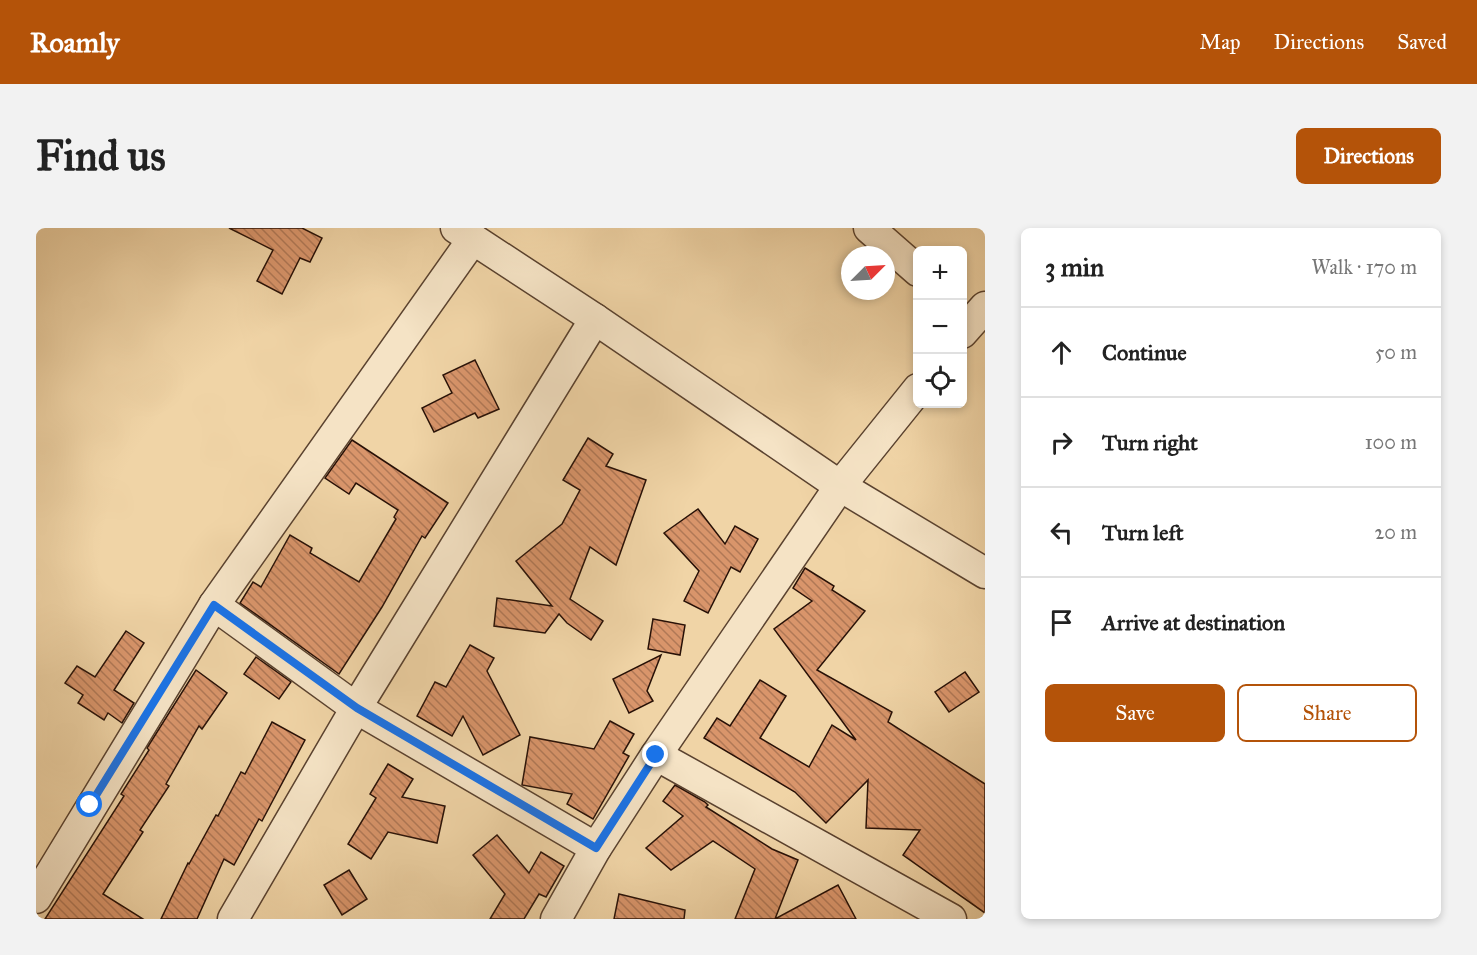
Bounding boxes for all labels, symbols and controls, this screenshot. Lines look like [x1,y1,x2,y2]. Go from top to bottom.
text: Roamly [30,25,119,60]
text: Map [1200,29,1241,55]
text: Directions [1274,29,1364,55]
text: Saved [1397,29,1447,55]
button: Directions [1296,128,1441,184]
text: Find us [36,130,166,182]
north arrow [841,246,895,300]
map controls [913,246,967,408]
button: + [913,246,967,300]
text: 3 min [1045,251,1104,283]
text: Walk · 170 m [1312,255,1417,279]
button: − [913,300,967,354]
icon: ahead [1045,336,1078,369]
text: Continue [1102,339,1187,366]
text: 50 m [1375,340,1417,364]
button: locate [913,354,967,408]
icon: right [1045,426,1078,459]
text: Turn right [1102,429,1198,456]
text: 100 m [1365,430,1417,454]
icon: left [1045,516,1078,549]
text: Turn left [1102,519,1184,546]
text: 20 m [1374,520,1417,544]
icon: arrive [1045,606,1078,639]
text: Arrive at destination [1102,609,1285,636]
button: Save [1045,684,1225,742]
button: Share [1237,684,1417,742]
route end [642,741,668,767]
route start [76,791,102,817]

